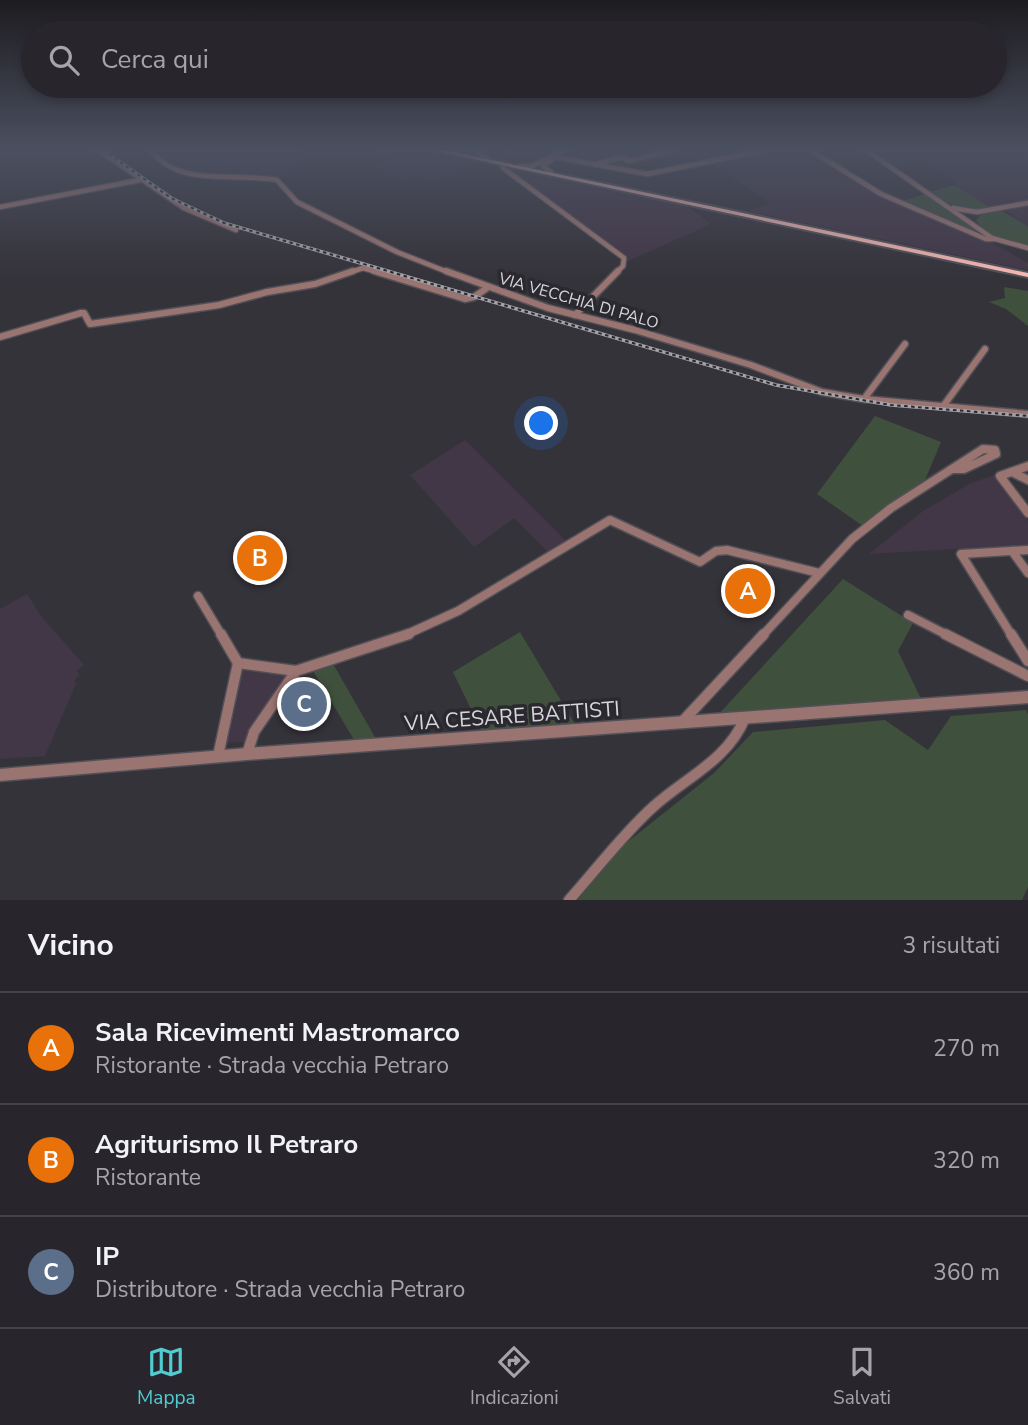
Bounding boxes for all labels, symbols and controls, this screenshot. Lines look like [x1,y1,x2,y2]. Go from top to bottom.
search box [21,21,1007,98]
icon: search [45,41,83,79]
text: Cerca qui [101,42,209,77]
street label: VIA VECCHIA DI PALO [495,267,661,334]
your location [524,406,558,440]
pin: B [237,532,283,584]
pin: A [725,565,771,617]
pin: C [281,678,327,730]
street label: VIA CESARE BATTISTI [402,695,621,738]
text: Vicino [28,925,114,966]
text: 3 risultati [903,930,1000,961]
text: Sala Ricevimenti Mastromarco [95,1015,460,1050]
text: A [42,1033,60,1064]
text: 270 m [933,1033,1000,1064]
text: Ristorante · Strada vecchia Petraro [95,1050,449,1081]
text: Agriturismo Il Petraro [95,1127,358,1162]
text: B [43,1145,59,1176]
text: 320 m [933,1145,1000,1176]
text: Ristorante [95,1162,201,1193]
text: IP [95,1239,119,1274]
text: C [43,1257,59,1288]
text: 360 m [933,1257,1000,1288]
text: Distributore · Strada vecchia Petraro [95,1274,465,1305]
tab: Mappa [137,1343,196,1411]
tab: Indicazioni [470,1343,559,1411]
tab: Salvati [833,1343,891,1411]

